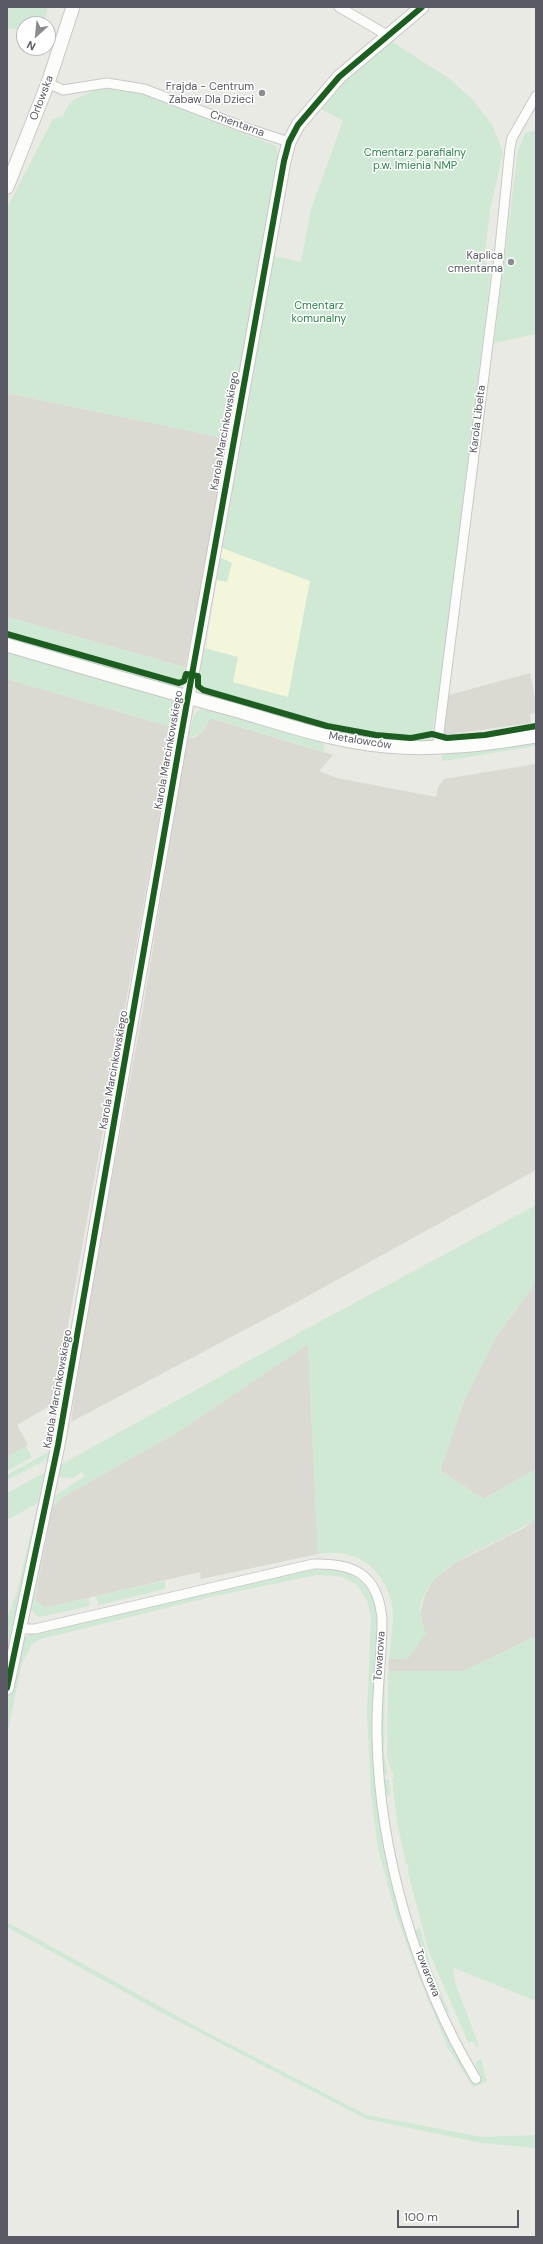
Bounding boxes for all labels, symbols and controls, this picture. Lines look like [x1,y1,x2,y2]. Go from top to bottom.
north arrow [16,16,56,56]
text: N [24,38,38,54]
street label: Orłowska [27,74,57,122]
place label: Frajda - Centrum Zabaw Dla Dzieci [166,80,254,106]
marker: Frajda - Centrum Zabaw Dla Dzieci [257,88,267,98]
street label: Cmentarna [208,108,266,140]
park label: Cmentarz parafialny p.w. Imienia NMP [364,146,466,172]
place label: Kaplica cmentarna [448,249,503,275]
marker: Kaplica cmentarna [506,257,516,267]
park label: Cmentarz komunalny [292,299,346,325]
street label: Karola Marcinkowskiego [208,371,242,491]
street label: Karola Libelta [467,384,489,454]
street label: Karola Marcinkowskiego [152,690,186,810]
street label: Metalowców [328,730,392,752]
street label: Karola Marcinkowskiego [97,1010,131,1130]
street label: Karola Marcinkowskiego [41,1329,75,1449]
street label: Towarowa [372,1631,388,1681]
street label: Towarowa [412,1947,442,1999]
scale bar [399,2202,521,2228]
text: 100 m [404,2209,438,2225]

